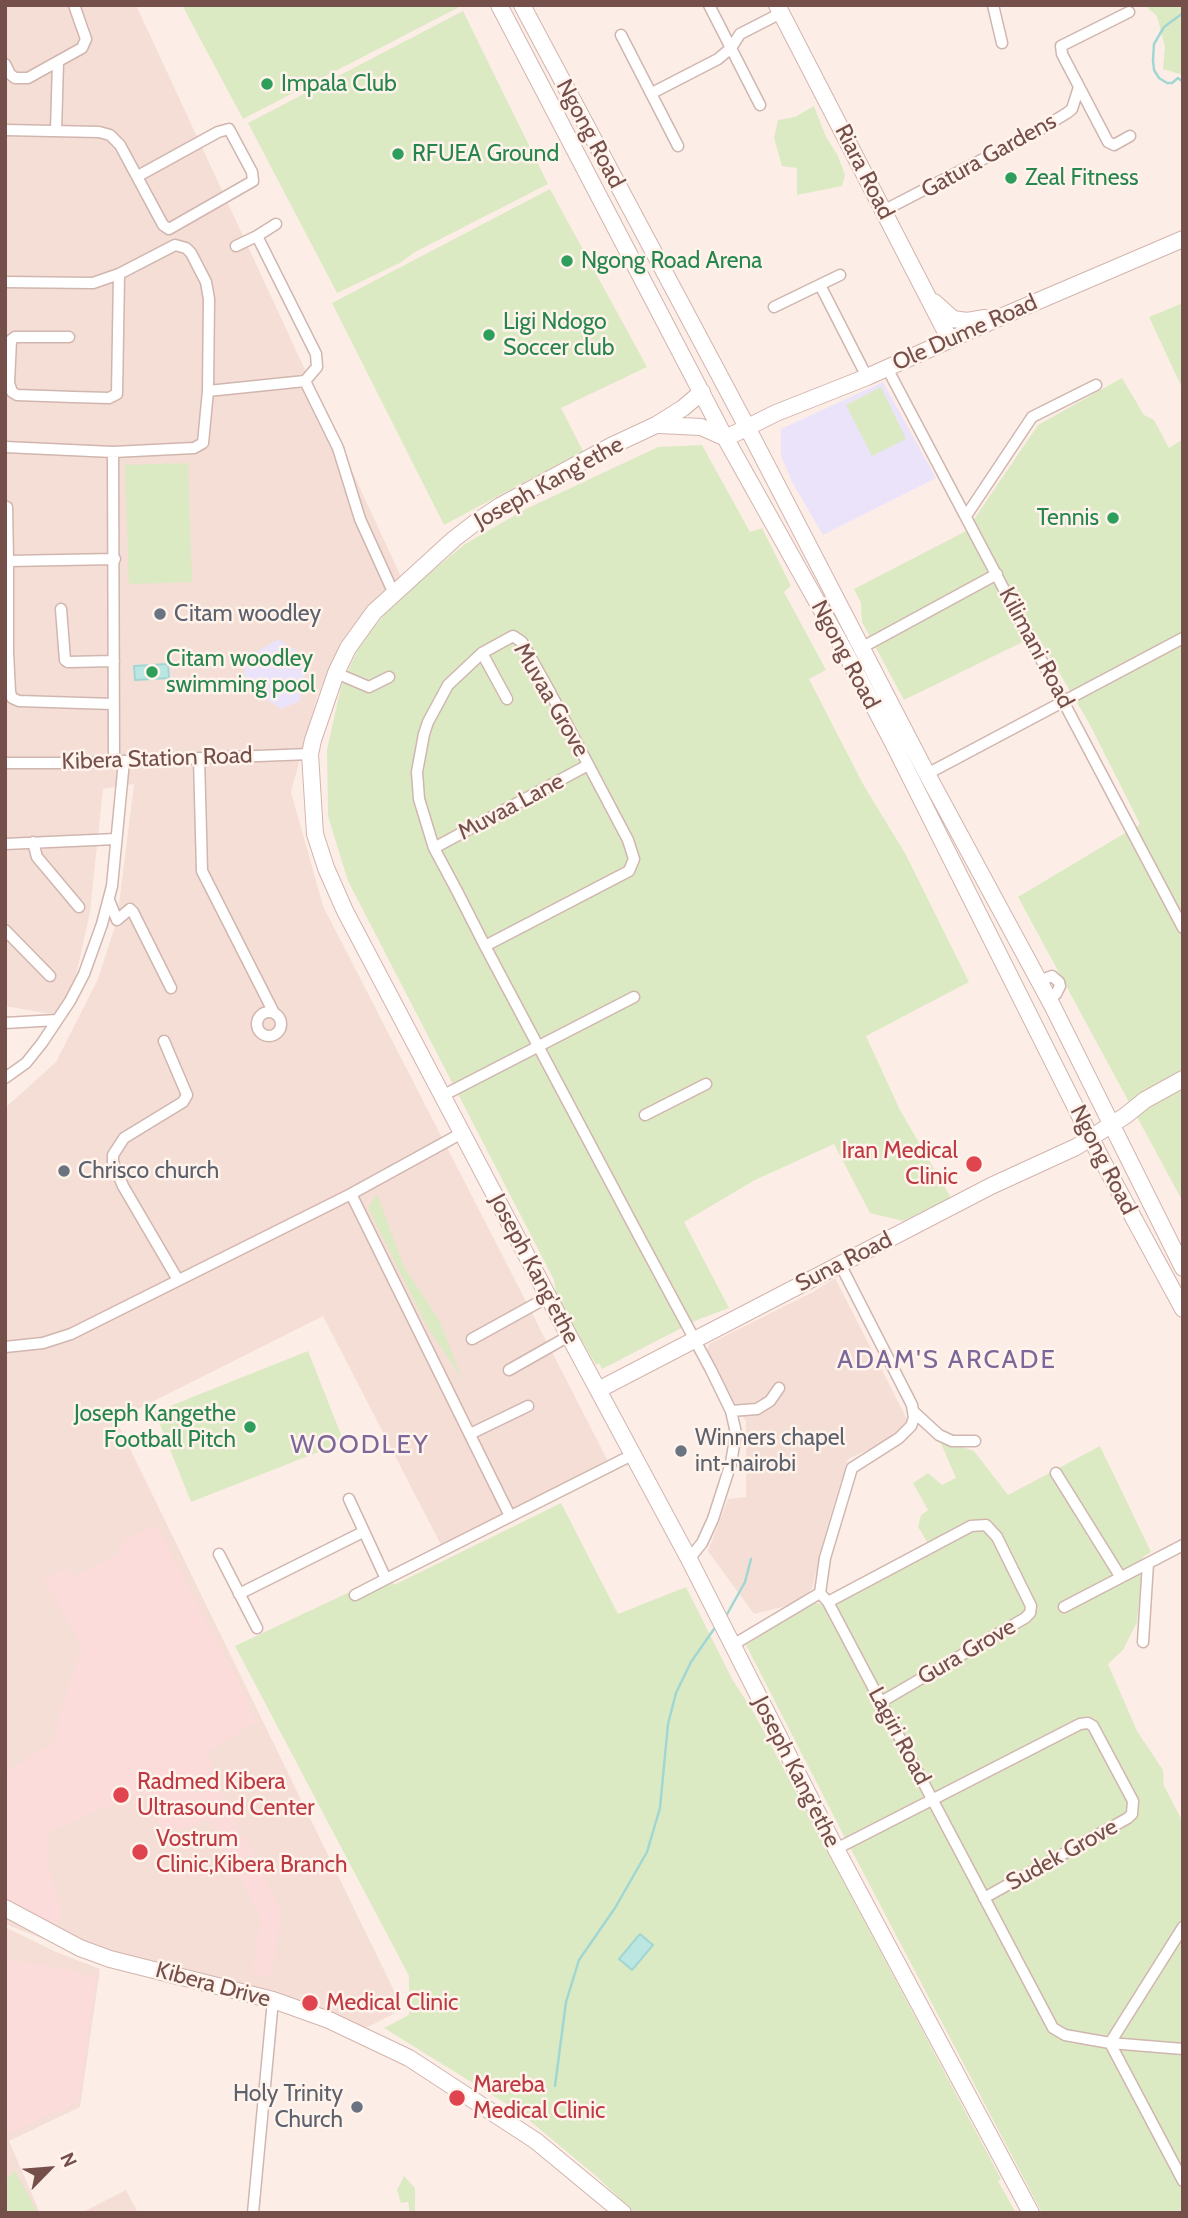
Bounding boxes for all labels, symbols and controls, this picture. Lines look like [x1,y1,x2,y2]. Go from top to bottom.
place label: Impala Club [281,70,397,98]
street label: Ngong Road [550,75,630,193]
marker: Impala Club [259,76,275,92]
street label: Gatura Gardens [917,108,1061,204]
street label: Riara Road [828,120,900,224]
place label: RFUEA Ground [412,140,559,168]
marker: RFUEA Ground [390,146,406,162]
place label: Zeal Fitness [1025,164,1139,192]
marker: Zeal Fitness [1003,170,1019,186]
place label: Ngong Road Arena [581,247,762,275]
marker: Ngong Road Arena [559,253,575,269]
street label: Ole Dume Road [888,289,1042,377]
place label: Ligi Ndogo Soccer club [503,308,615,362]
marker: Ligi Ndogo Soccer club [481,327,497,343]
street label: Joseph Kang'ethe [470,431,628,535]
place label: Tennis [1037,504,1099,532]
marker: Tennis [1105,510,1121,526]
street label: Kilimani Road [993,583,1079,713]
street label: Ngong Road [805,596,885,714]
place label: Citam woodley [174,600,321,628]
marker: Citam woodley [152,606,168,622]
street label: Muvaa Grove [507,638,595,762]
place label: Citam woodley swimming pool [166,645,315,699]
marker: Citam woodley swimming pool [144,664,160,680]
street label: Kibera Station Road [61,742,253,776]
street label: Muvaa Lane [453,768,569,846]
street label: Ngong Road [1064,1101,1142,1219]
place label: Iran Medical Clinic [841,1137,958,1191]
marker: Iran Medical Clinic [964,1154,984,1174]
place label: Chrisco church [78,1157,219,1185]
marker: Chrisco church [56,1163,72,1179]
street label: Joseph Kang'ethe [483,1189,585,1349]
street label: Suna Road [791,1226,897,1298]
district label: ADAM'S ARCADE [839,1344,1055,1376]
place label: Joseph Kangethe Football Pitch [74,1400,236,1454]
marker: Joseph Kangethe Football Pitch [242,1419,258,1435]
place label: Winners chapel int-nairobi [695,1424,845,1478]
district label: WOODLEY [291,1429,429,1461]
marker: Winners chapel int-nairobi [673,1443,689,1459]
street label: Gura Grove [913,1613,1021,1691]
street label: Lagiri Road [862,1682,936,1790]
street label: Joseph Kang'ethe [746,1692,846,1852]
place label: Radmed Kibera Ultrasound Center [137,1768,315,1822]
marker: Radmed Kibera Ultrasound Center [111,1785,131,1805]
street label: Sudek Grove [1002,1813,1122,1897]
place label: Vostrum Clinic,Kibera Branch [156,1825,347,1879]
marker: Vostrum Clinic,Kibera Branch [130,1842,150,1862]
street label: Kibera Drive [152,1956,274,2014]
place label: Medical Clinic [326,1989,459,2017]
marker: Medical Clinic [300,1993,320,2013]
place label: Mareba Medical Clinic [473,2071,606,2125]
place label: Holy Trinity Church [233,2080,343,2134]
marker: Mareba Medical Clinic [447,2088,467,2108]
marker: Holy Trinity Church [349,2099,365,2115]
north arrow [14,2134,84,2204]
text: N [55,2149,82,2171]

